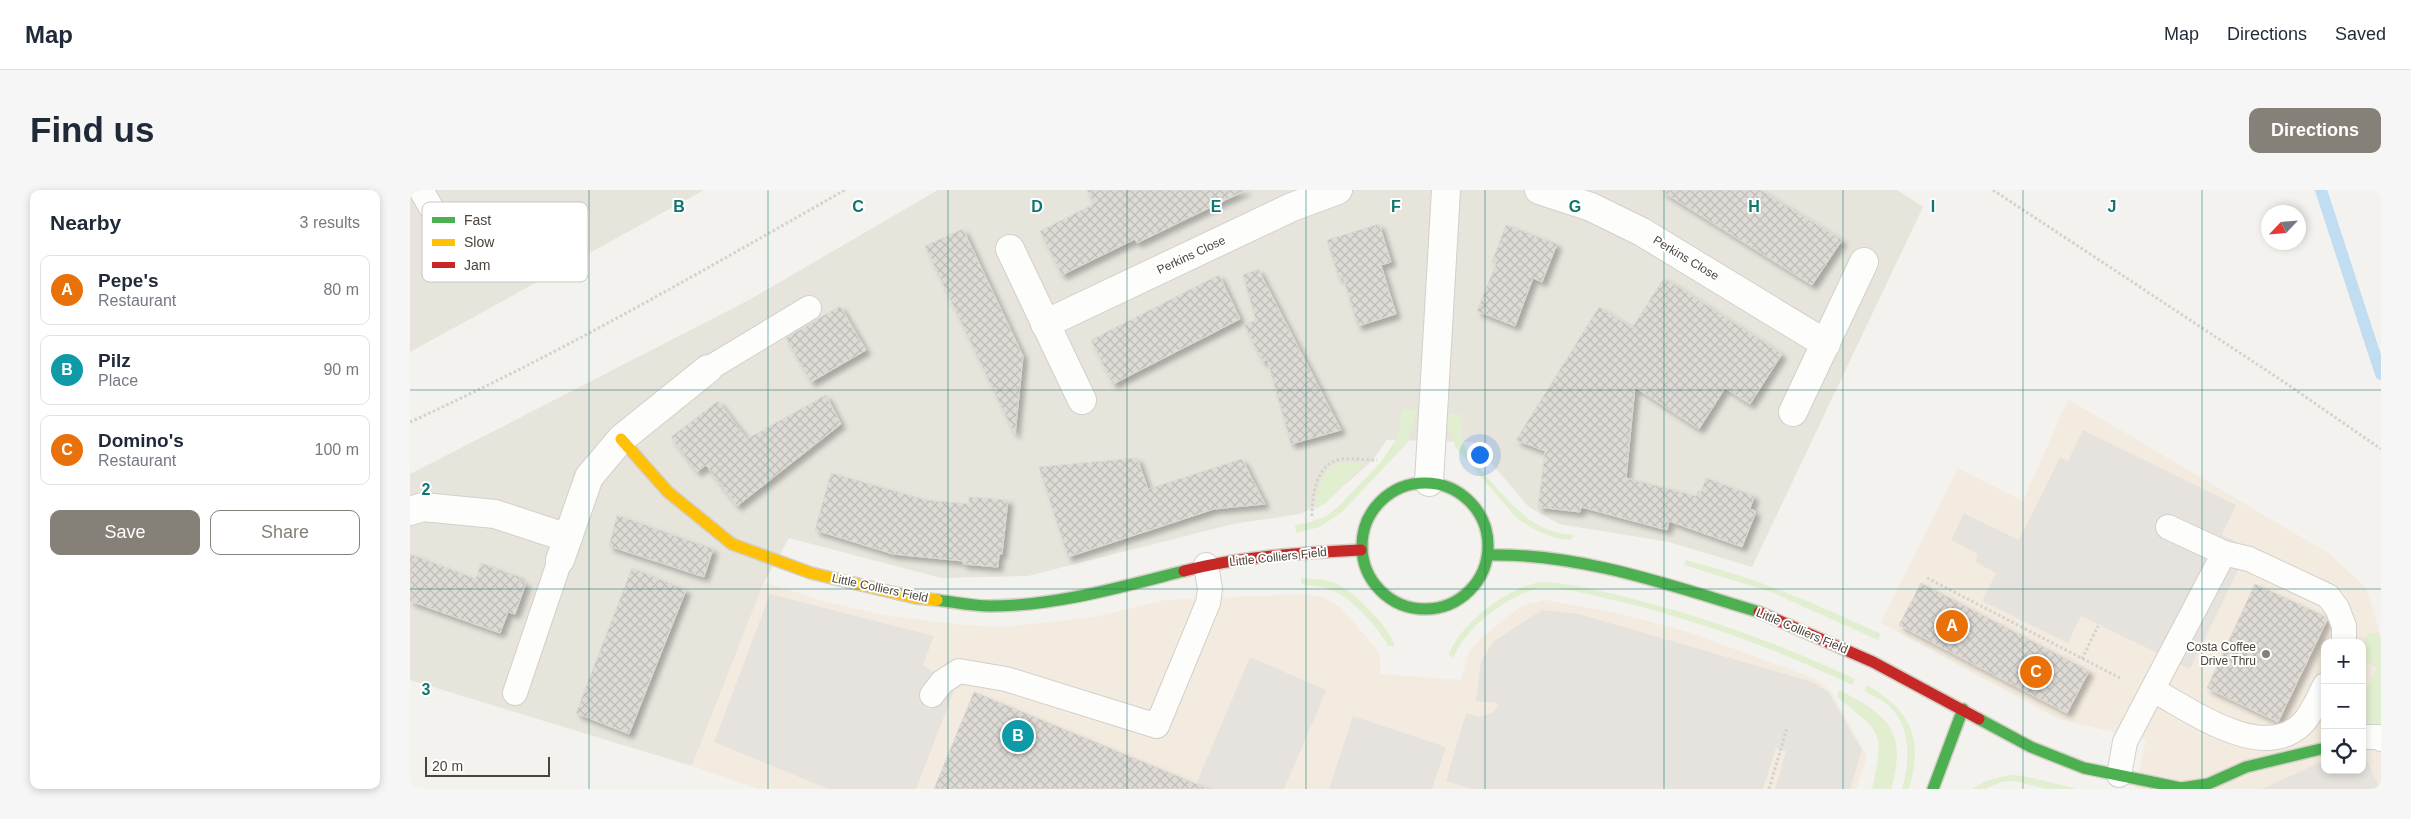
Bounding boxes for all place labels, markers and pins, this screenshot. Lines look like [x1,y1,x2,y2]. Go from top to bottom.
pin: A [1936,607,1968,645]
place label: Costa Coffee Drive Thru [2186,640,2256,668]
marker: Costa Coffee Drive Thru [2260,648,2272,660]
pin: C [2020,653,2052,691]
pin: B [1002,717,1034,755]

